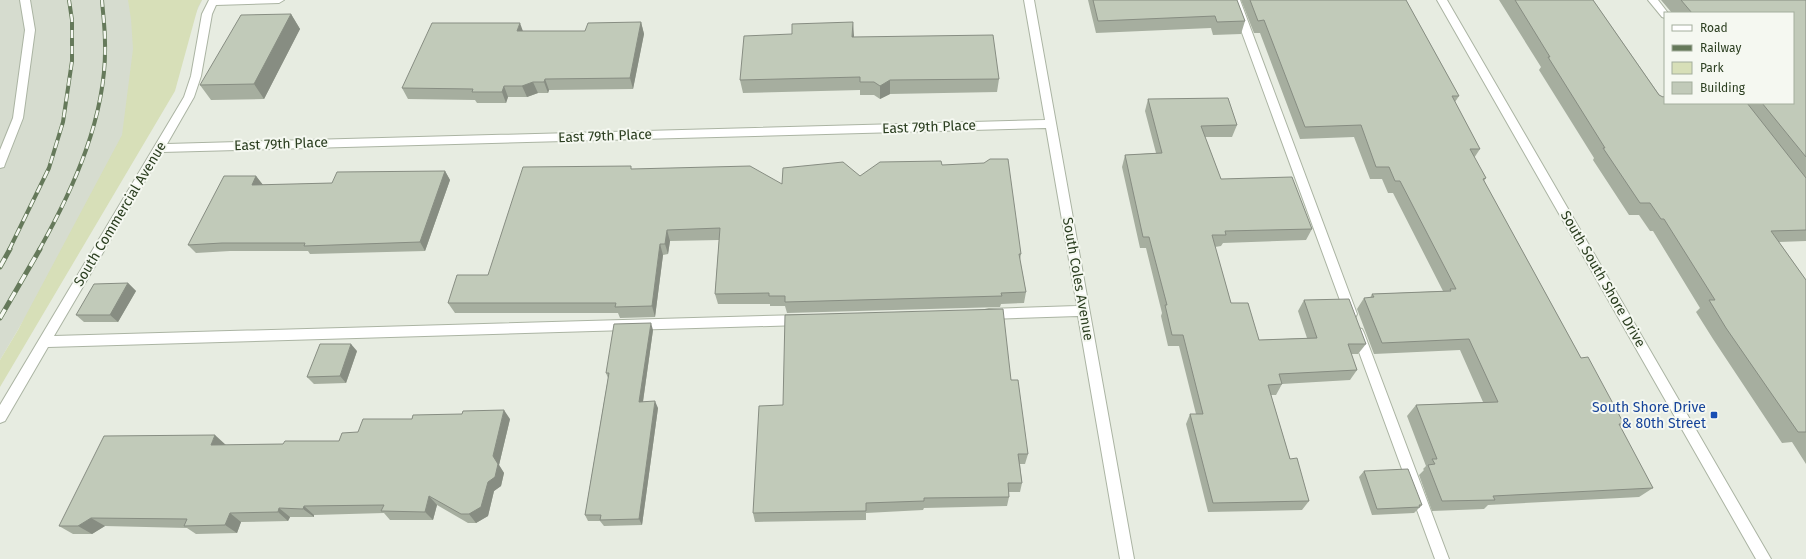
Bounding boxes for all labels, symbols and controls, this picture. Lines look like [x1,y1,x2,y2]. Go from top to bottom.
legend [1664,12,1794,104]
text: Road [1700,21,1728,35]
text: Railway [1700,41,1741,55]
text: Park [1700,61,1724,75]
text: Building [1700,81,1746,95]
street label: East 79th Place [882,117,976,137]
street label: East 79th Place [558,126,652,146]
street label: East 79th Place [234,134,328,154]
street label: South Commercial Avenue [70,139,170,289]
street label: South South Shore Drive [1557,208,1649,350]
street label: South Coles Avenue [1059,216,1097,342]
place label: South Shore Drive & 80th Street [1592,399,1707,432]
marker: South Shore Drive & 80th Street [1709,410,1719,420]

